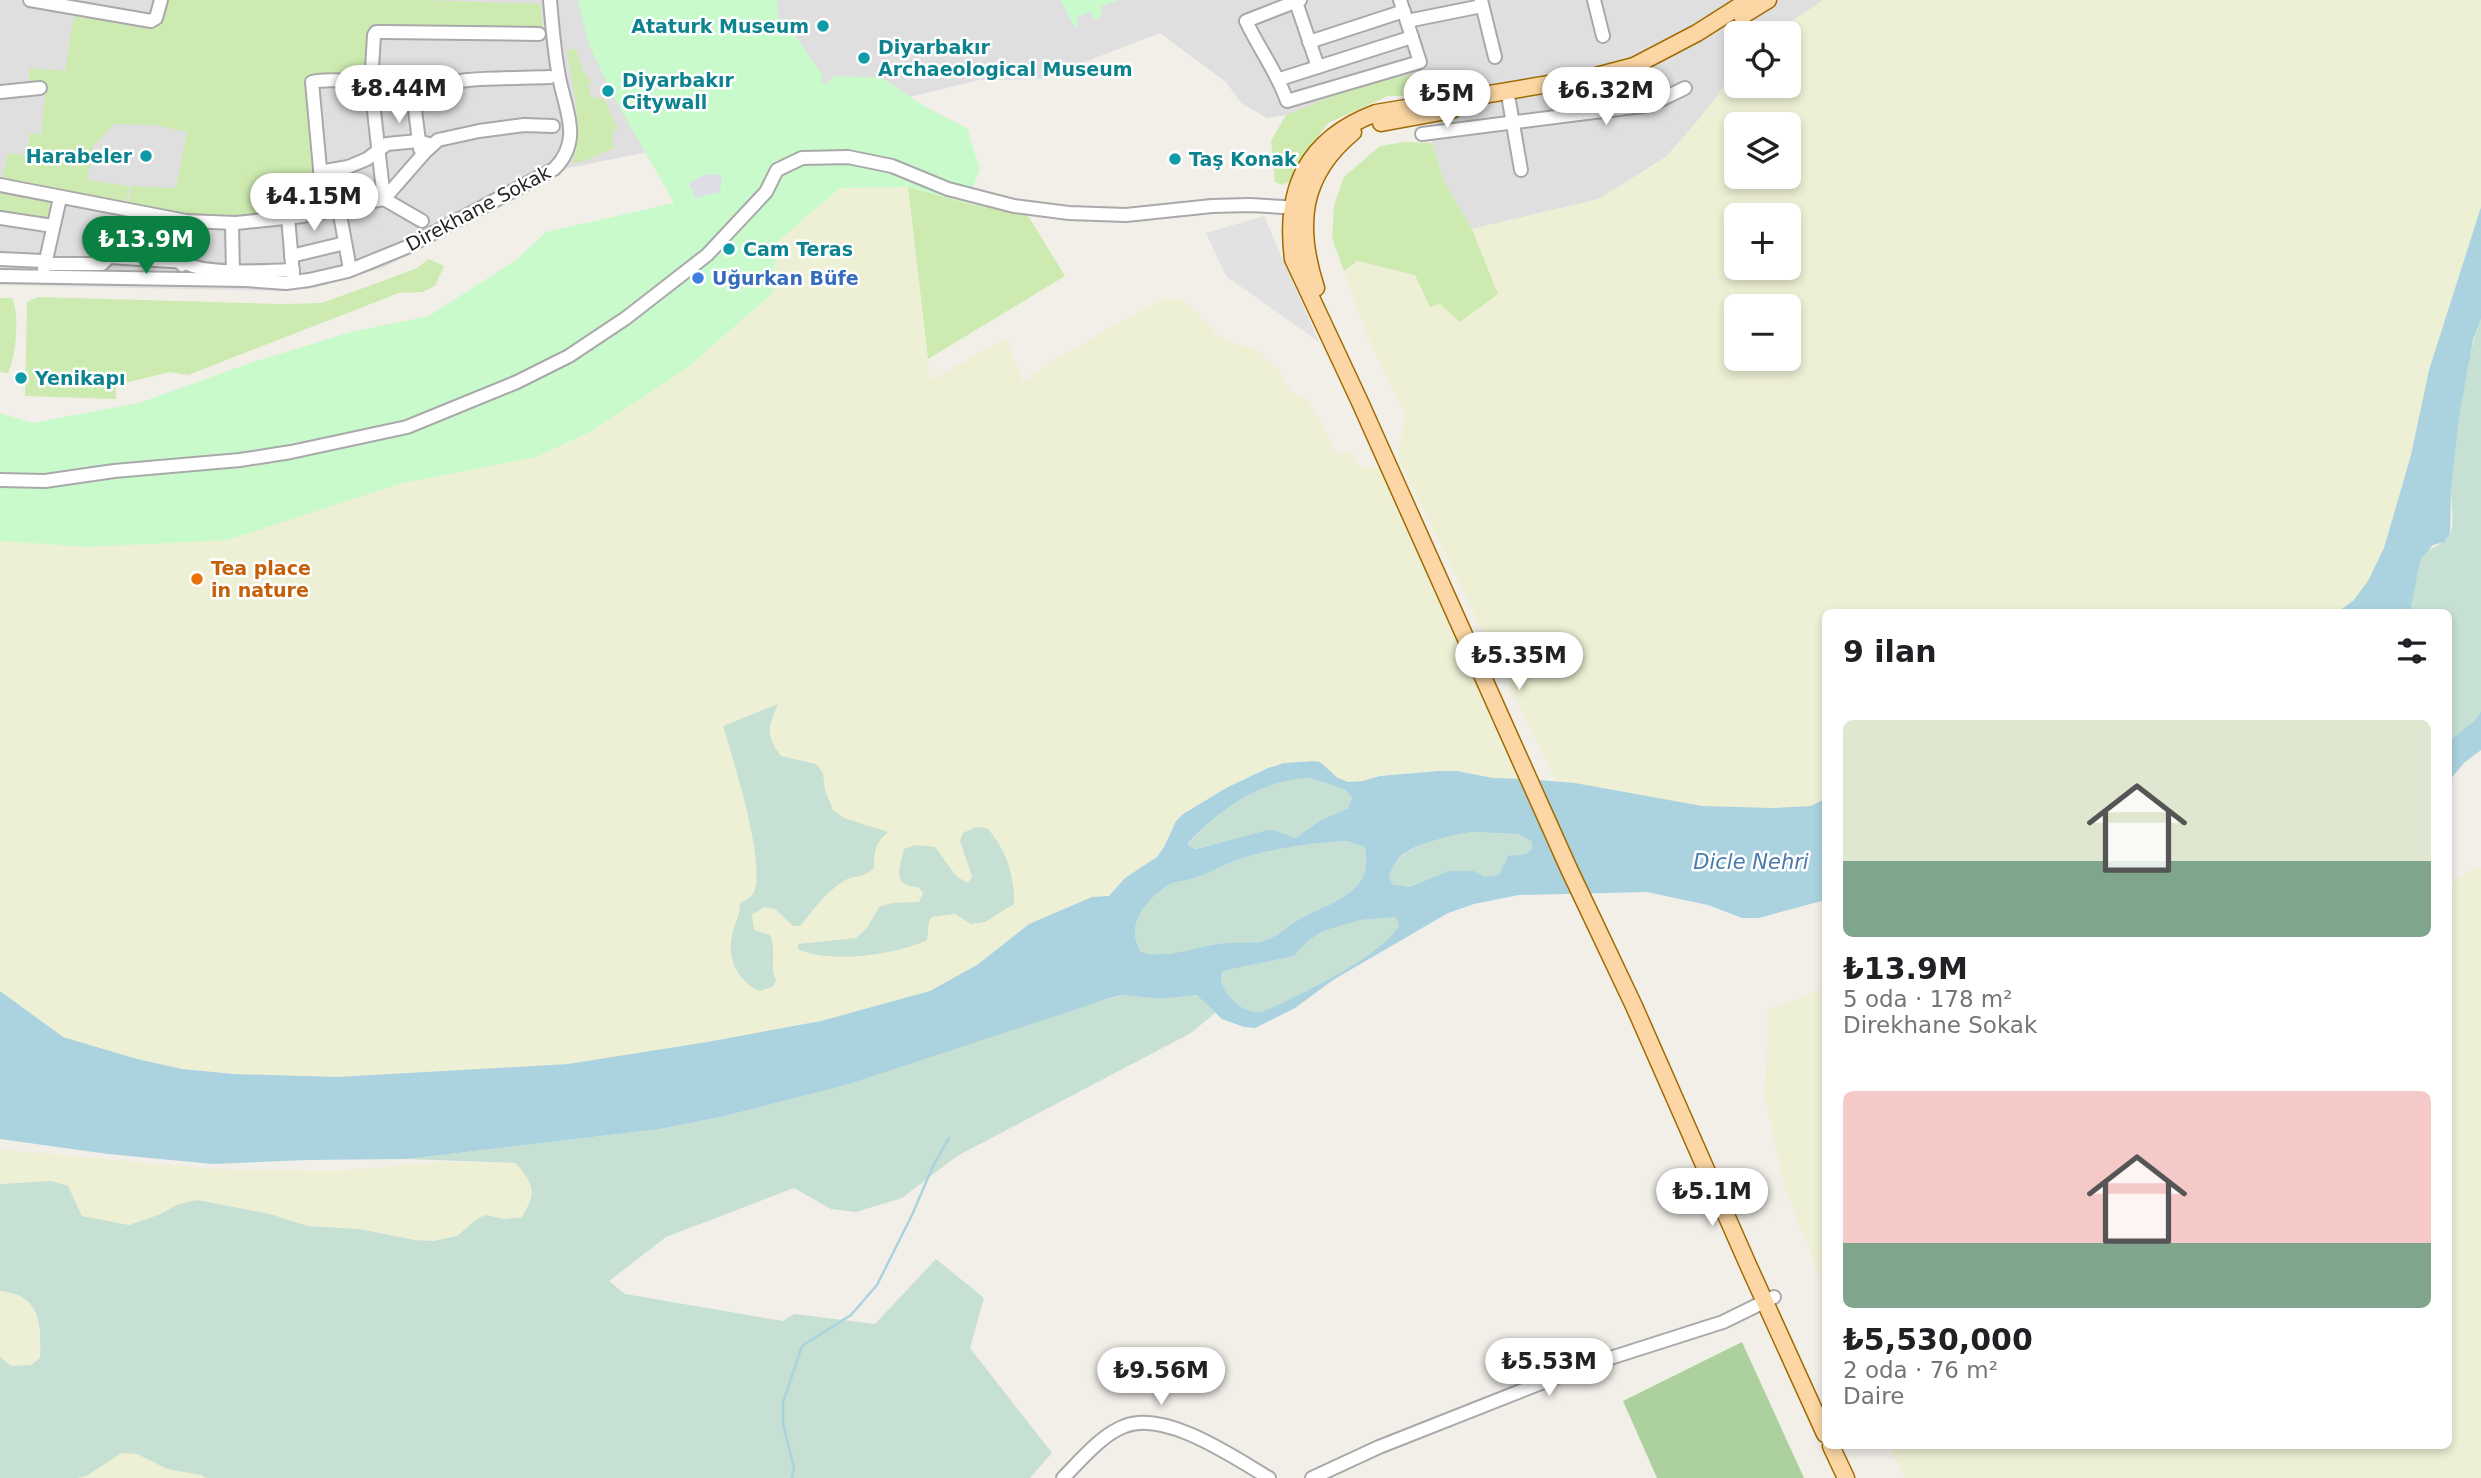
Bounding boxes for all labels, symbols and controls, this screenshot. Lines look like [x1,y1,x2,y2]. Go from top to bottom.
place label: Ataturk Museum [631,15,809,37]
marker: Ataturk Museum [815,18,831,34]
map controls [1724,21,1801,371]
button: locate [1724,21,1801,98]
place label: Diyarbakır Archaeological Museum [878,36,1132,80]
marker: Diyarbakır Archaeological Museum [856,50,872,66]
pin: ₺8.44M [342,66,456,125]
pin: ₺6.32M [1549,68,1663,127]
place label: Diyarbakır Citywall [622,69,734,113]
pin: ₺5M [1413,71,1481,130]
text: ₺8.44M [351,75,447,101]
text: ₺6.32M [1558,77,1654,103]
text: ₺5M [1420,80,1474,106]
marker: Diyarbakır Citywall [600,83,616,99]
button: layers [1724,112,1801,189]
place label: Harabeler [26,145,133,167]
marker: Harabeler [138,148,154,164]
place label: Taş Konak [1189,148,1297,170]
marker: Taş Konak [1167,151,1183,167]
street label: Direkhane Sokak [402,161,554,255]
pin: ₺4.15M [257,174,371,233]
text: ₺4.15M [266,183,362,209]
button: + [1724,203,1801,280]
pin: ₺13.9M [89,216,203,276]
text: ₺13.9M [98,226,194,252]
place label: Cam Teras [743,238,853,260]
marker: Cam Teras [721,241,737,257]
place label: Uğurkan Büfe [712,267,859,289]
marker: Uğurkan Büfe [690,270,706,286]
button: − [1724,294,1801,371]
place label: Yenikapı [34,367,126,389]
marker: Yenikapı [13,370,29,386]
place label: Tea place in nature [211,557,311,601]
marker: Tea place in nature [189,571,205,587]
pin: ₺5.35M [1462,632,1576,692]
icon: filters [2393,632,2431,670]
text: 9 ilan [1843,634,1937,669]
text: ₺5.35M [1471,642,1567,668]
icon: home [2074,765,2200,891]
water label: Dicle Nehri [1693,850,1809,874]
text: ₺13.9M [1843,951,1968,986]
text: 5 oda · 178 m² [1843,986,2012,1012]
text: Direkhane Sokak [1843,1012,2037,1038]
icon: home [2074,1136,2200,1262]
pin: ₺5.1M [1663,1168,1761,1228]
text: ₺5.1M [1672,1178,1752,1204]
text: ₺5,530,000 [1843,1322,2033,1357]
pin: ₺5.53M [1492,1338,1606,1398]
pin: ₺9.56M [1104,1348,1218,1407]
text: ₺5.53M [1501,1348,1597,1374]
text: ₺9.56M [1113,1357,1209,1383]
text: 2 oda · 76 m² [1843,1357,1998,1383]
text: Daire [1843,1383,1904,1409]

